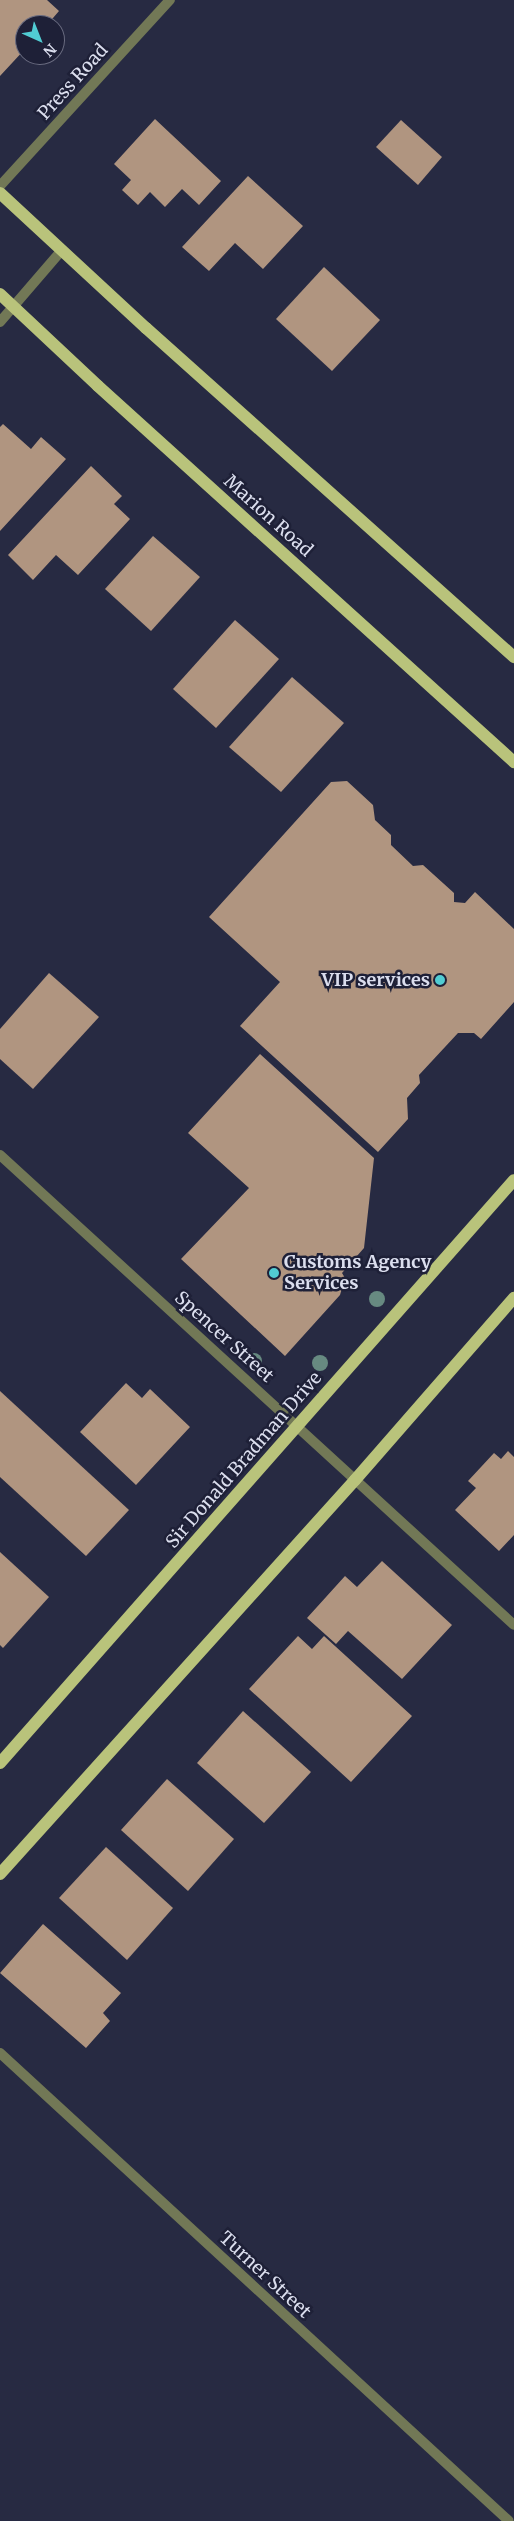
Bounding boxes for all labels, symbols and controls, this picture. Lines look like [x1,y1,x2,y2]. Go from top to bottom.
north arrow [15,15,65,65]
street label: Press Road [33,40,113,124]
text: N [39,40,60,60]
street label: Marion Road [219,471,317,561]
place label: VIP services [321,969,430,991]
marker: VIP services [434,974,446,986]
place label: Customs Agency Services [284,1252,431,1294]
marker: Customs Agency Services [268,1267,280,1279]
street label: Spencer Street [170,1287,278,1387]
street label: Sir Donald Bradman Drive [162,1367,326,1553]
street label: Turner Street [215,2227,315,2323]

